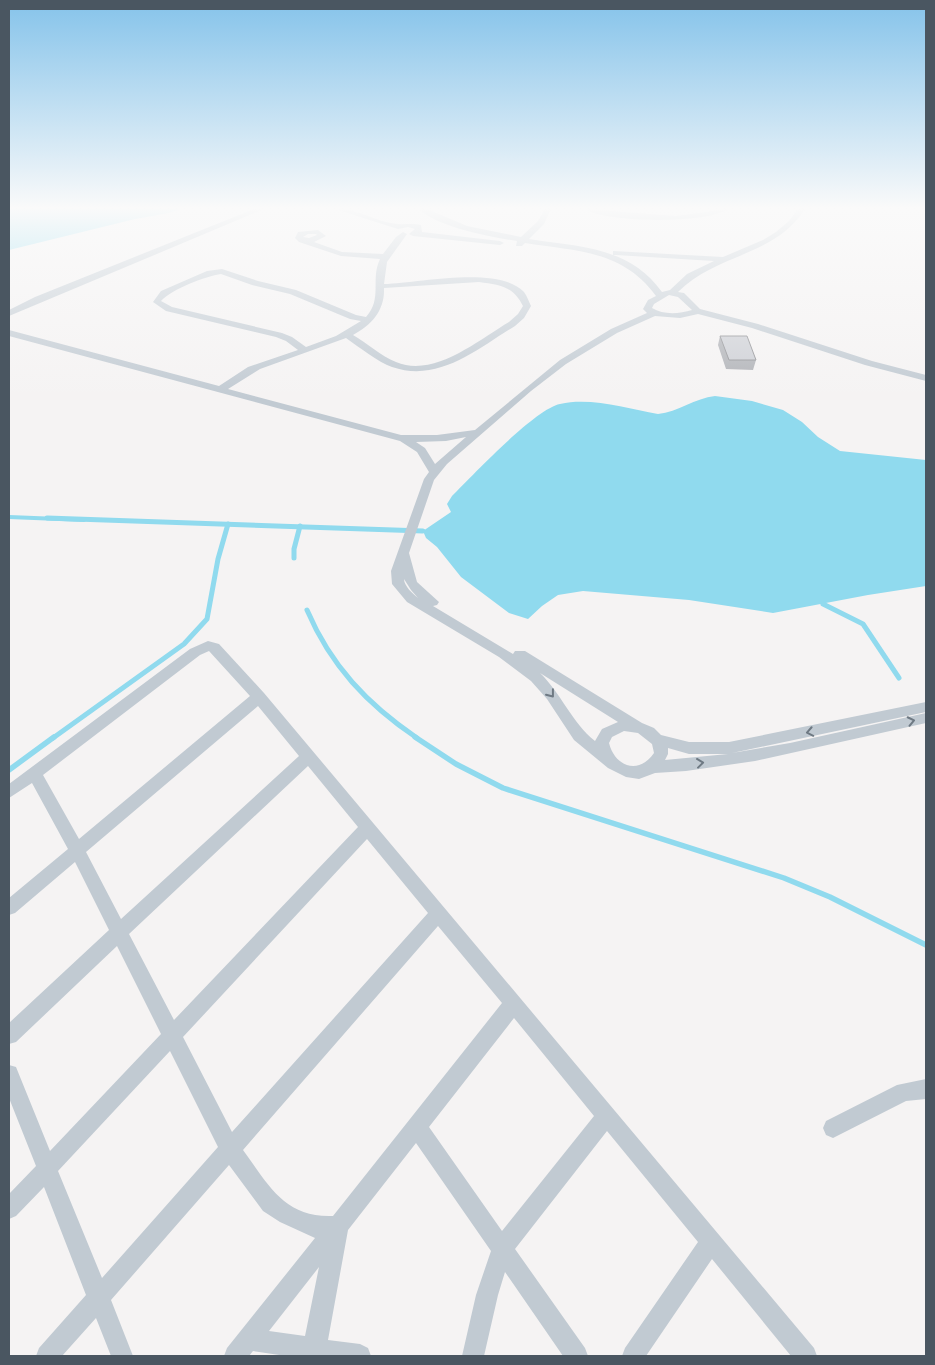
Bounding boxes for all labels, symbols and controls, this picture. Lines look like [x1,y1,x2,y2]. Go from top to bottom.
one-way arrow [545,688,554,698]
one-way arrow [906,716,915,727]
one-way arrow [806,726,815,737]
one-way arrow [696,759,704,769]

